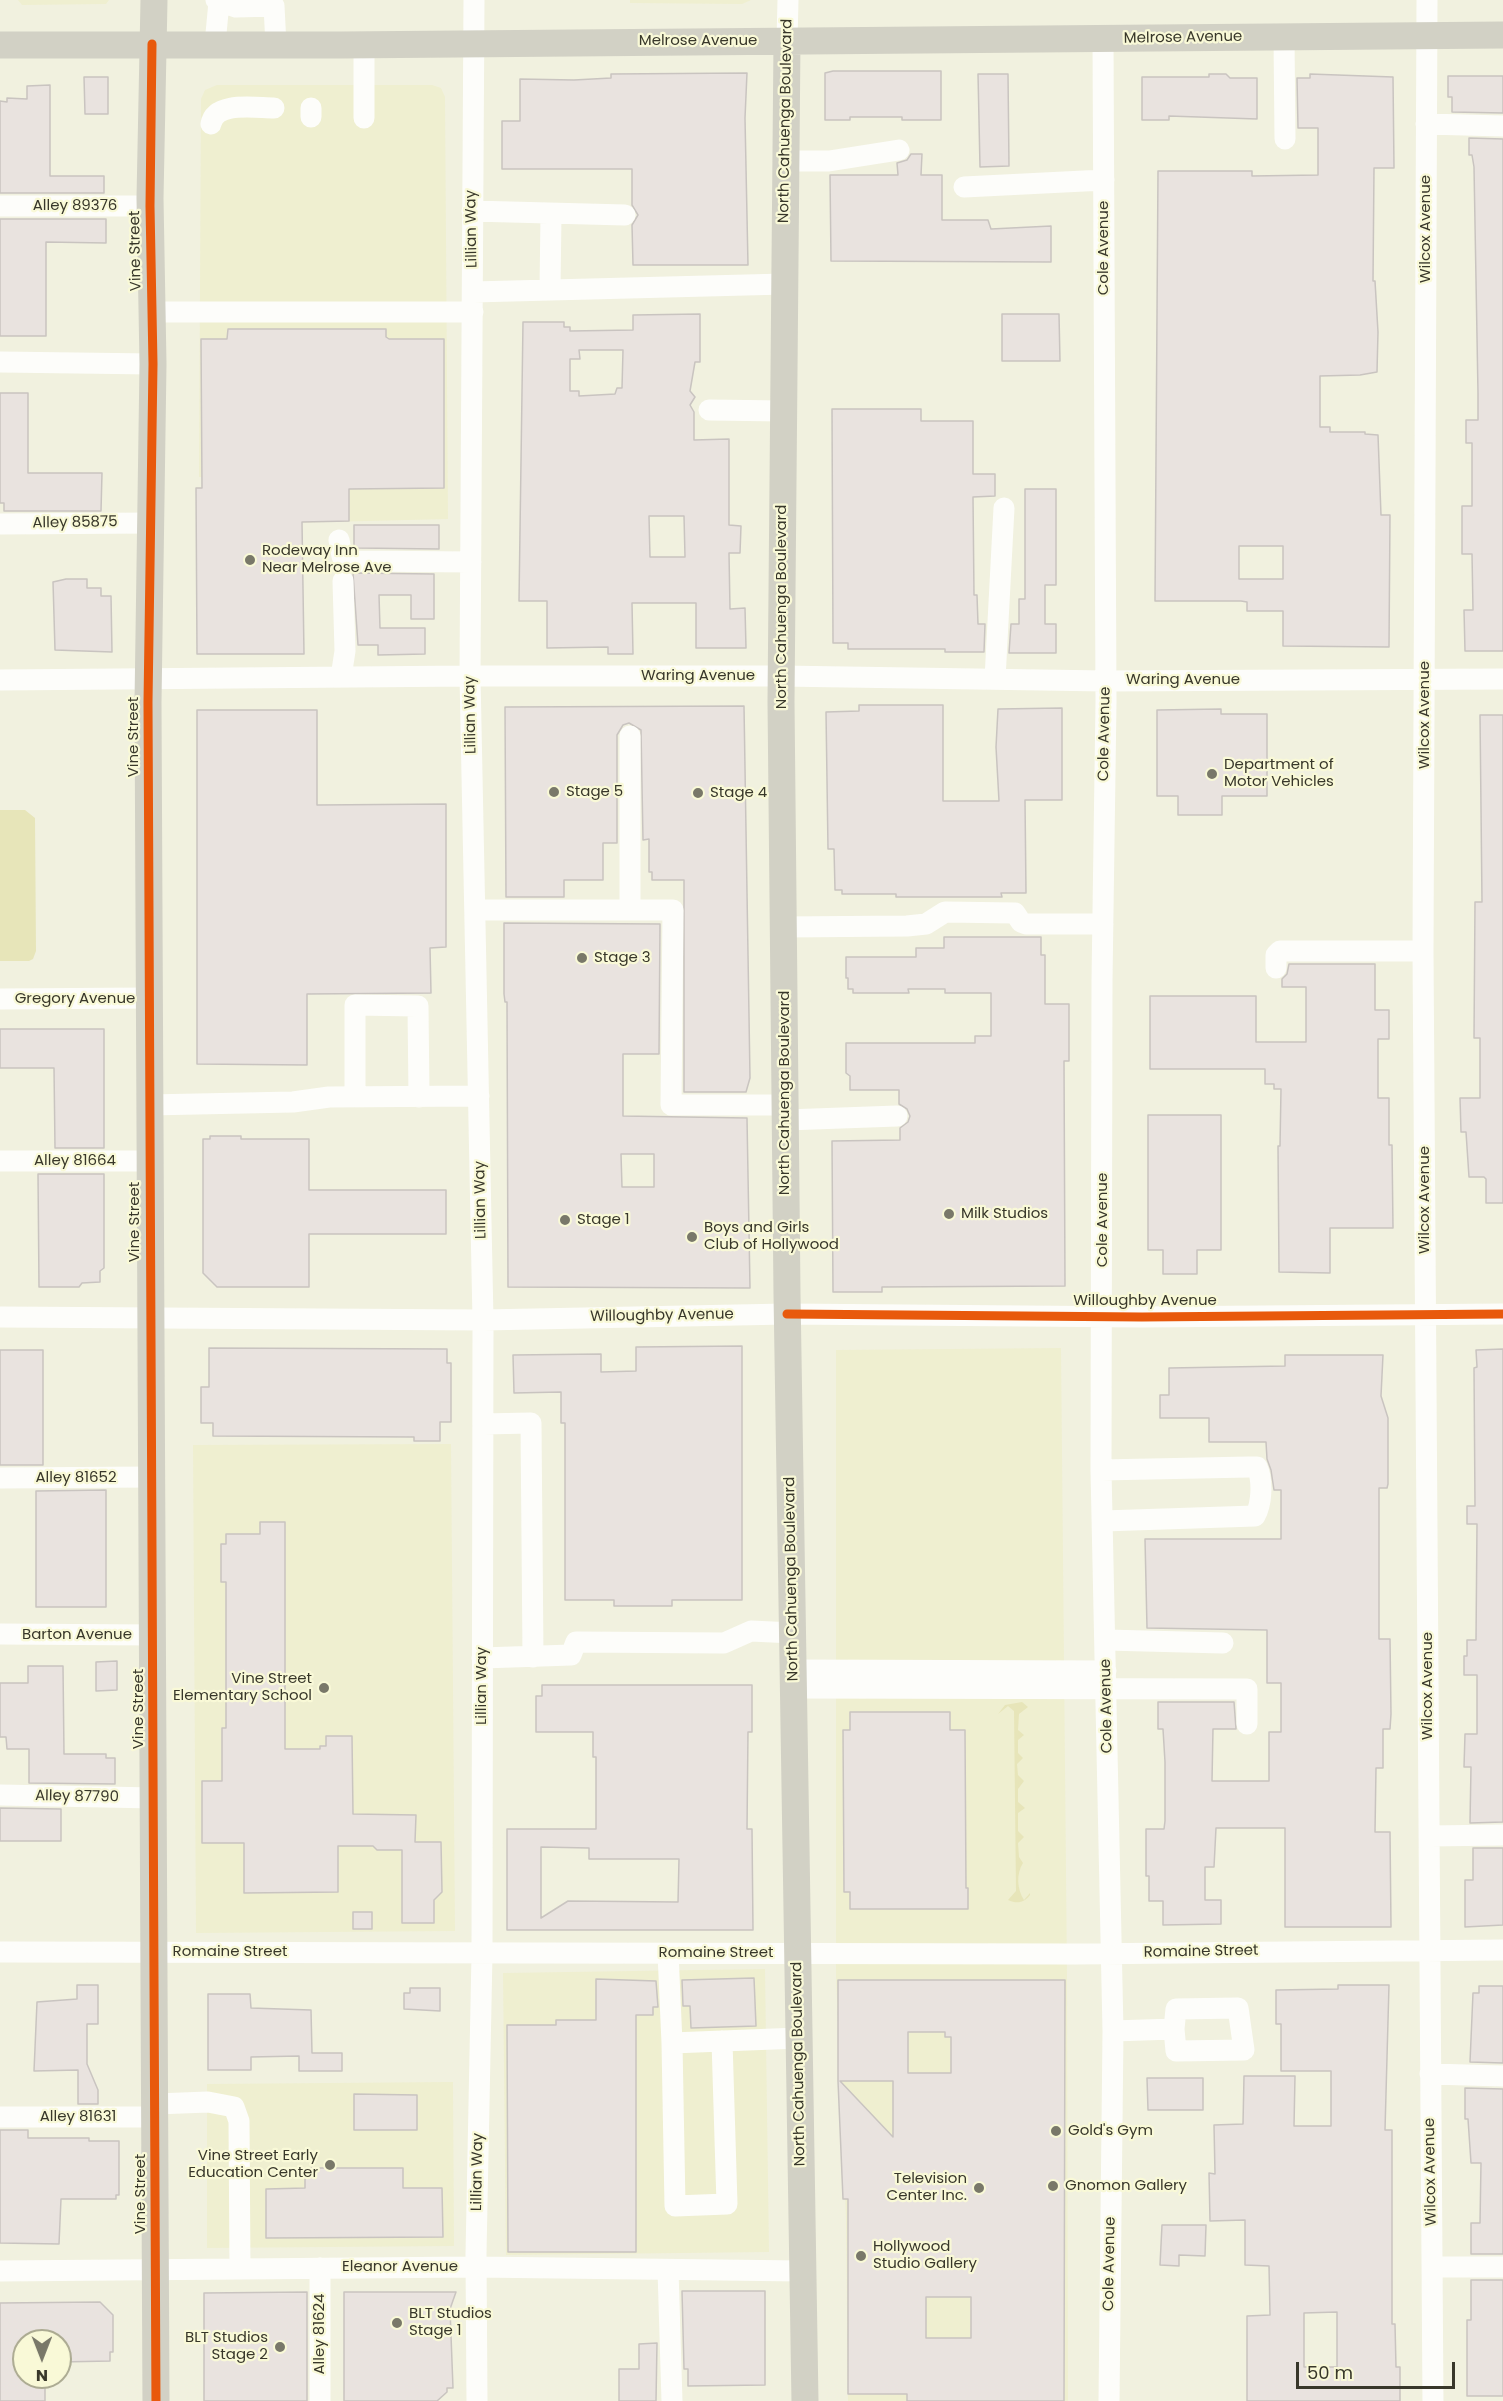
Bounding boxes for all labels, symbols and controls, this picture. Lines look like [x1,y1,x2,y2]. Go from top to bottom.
street label: North Cahuenga Boulevard [775,19,797,223]
street label: Melrose Avenue [1124,28,1242,48]
street label: Melrose Avenue [639,32,757,50]
street label: Wilcox Avenue [1417,175,1435,283]
street label: Lillian Way [462,190,482,268]
street label: Alley 89376 [33,197,117,215]
street label: Cole Avenue [1095,201,1113,295]
street label: Vine Street [126,211,146,291]
street label: North Cahuenga Boulevard [773,505,791,709]
street label: Alley 85875 [32,513,118,533]
place label: Rodeway Inn Near Melrose Ave [262,542,392,577]
marker: Rodeway Inn Near Melrose Ave [243,553,257,567]
street label: Wilcox Avenue [1416,661,1434,769]
street label: Waring Avenue [641,667,755,685]
street label: Waring Avenue [1126,671,1240,689]
street label: Lillian Way [461,676,481,754]
street label: Cole Avenue [1095,687,1115,781]
street label: Vine Street [125,697,143,777]
place label: Department of Motor Vehicles [1224,756,1334,791]
marker: Department of Motor Vehicles [1205,767,1219,781]
place label: Stage 5 [566,783,623,801]
place label: Stage 4 [710,784,767,802]
marker: Stage 5 [547,785,561,799]
marker: Stage 4 [691,786,705,800]
place label: Stage 3 [594,949,651,967]
marker: Stage 3 [575,951,589,965]
street label: Gregory Avenue [15,990,135,1008]
street label: North Cahuenga Boulevard [776,991,794,1195]
street label: Wilcox Avenue [1416,1146,1434,1254]
street label: Alley 81664 [34,1152,116,1170]
street label: Lillian Way [471,1161,491,1239]
street label: Cole Avenue [1094,1173,1112,1267]
street label: Vine Street [126,1182,144,1262]
place label: Milk Studios [961,1205,1048,1223]
marker: Milk Studios [942,1207,956,1221]
place label: Stage 1 [577,1211,630,1229]
marker: Stage 1 [558,1213,572,1227]
place label: Boys and Girls Club of Hollywood [704,1219,839,1254]
marker: Boys and Girls Club of Hollywood [685,1230,699,1244]
street label: Willoughby Avenue [1073,1292,1217,1310]
street label: Willoughby Avenue [590,1306,734,1326]
street label: Alley 81652 [35,1469,117,1487]
street label: North Cahuenga Boulevard [781,1477,803,1681]
street label: Barton Avenue [22,1626,132,1644]
street label: Wilcox Avenue [1419,1632,1437,1740]
street label: Lillian Way [473,1647,491,1725]
street label: Cole Avenue [1097,1659,1117,1753]
street label: Vine Street [130,1669,148,1749]
place label: Vine Street Elementary School [173,1670,312,1705]
marker: Vine Street Elementary School [317,1681,331,1695]
street label: Alley 87790 [35,1787,119,1807]
street label: Romaine Street [1143,1942,1259,1962]
street label: Romaine Street [173,1943,287,1961]
street label: Romaine Street [659,1944,773,1962]
street label: North Cahuenga Boulevard [788,1962,810,2166]
street label: Alley 81631 [40,2108,116,2126]
street label: Wilcox Avenue [1421,2118,1441,2226]
place label: Gold's Gym [1068,2122,1153,2140]
marker: Gold's Gym [1049,2124,1063,2138]
street label: Lillian Way [468,2133,488,2211]
place label: Vine Street Early Education Center [188,2147,318,2182]
street label: Vine Street [132,2154,150,2234]
marker: Vine Street Early Education Center [323,2158,337,2172]
place label: Television Center Inc. [887,2170,967,2205]
place label: Gnomon Gallery [1065,2177,1187,2195]
marker: Gnomon Gallery [1046,2179,1060,2193]
marker: Television Center Inc. [972,2181,986,2195]
street label: Cole Avenue [1100,2217,1120,2311]
place label: Hollywood Studio Gallery [873,2238,977,2273]
marker: Hollywood Studio Gallery [854,2249,868,2263]
street label: Eleanor Avenue [342,2258,458,2276]
street label: Alley 81624 [311,2293,329,2375]
place label: BLT Studios Stage 1 [409,2305,492,2340]
marker: BLT Studios Stage 1 [390,2316,404,2330]
north arrow [12,2329,72,2389]
place label: BLT Studios Stage 2 [185,2329,268,2364]
marker: BLT Studios Stage 2 [273,2340,287,2354]
scale bar [1299,2350,1458,2388]
text: 50 m [1307,2360,1353,2385]
text: N [36,2364,48,2387]

